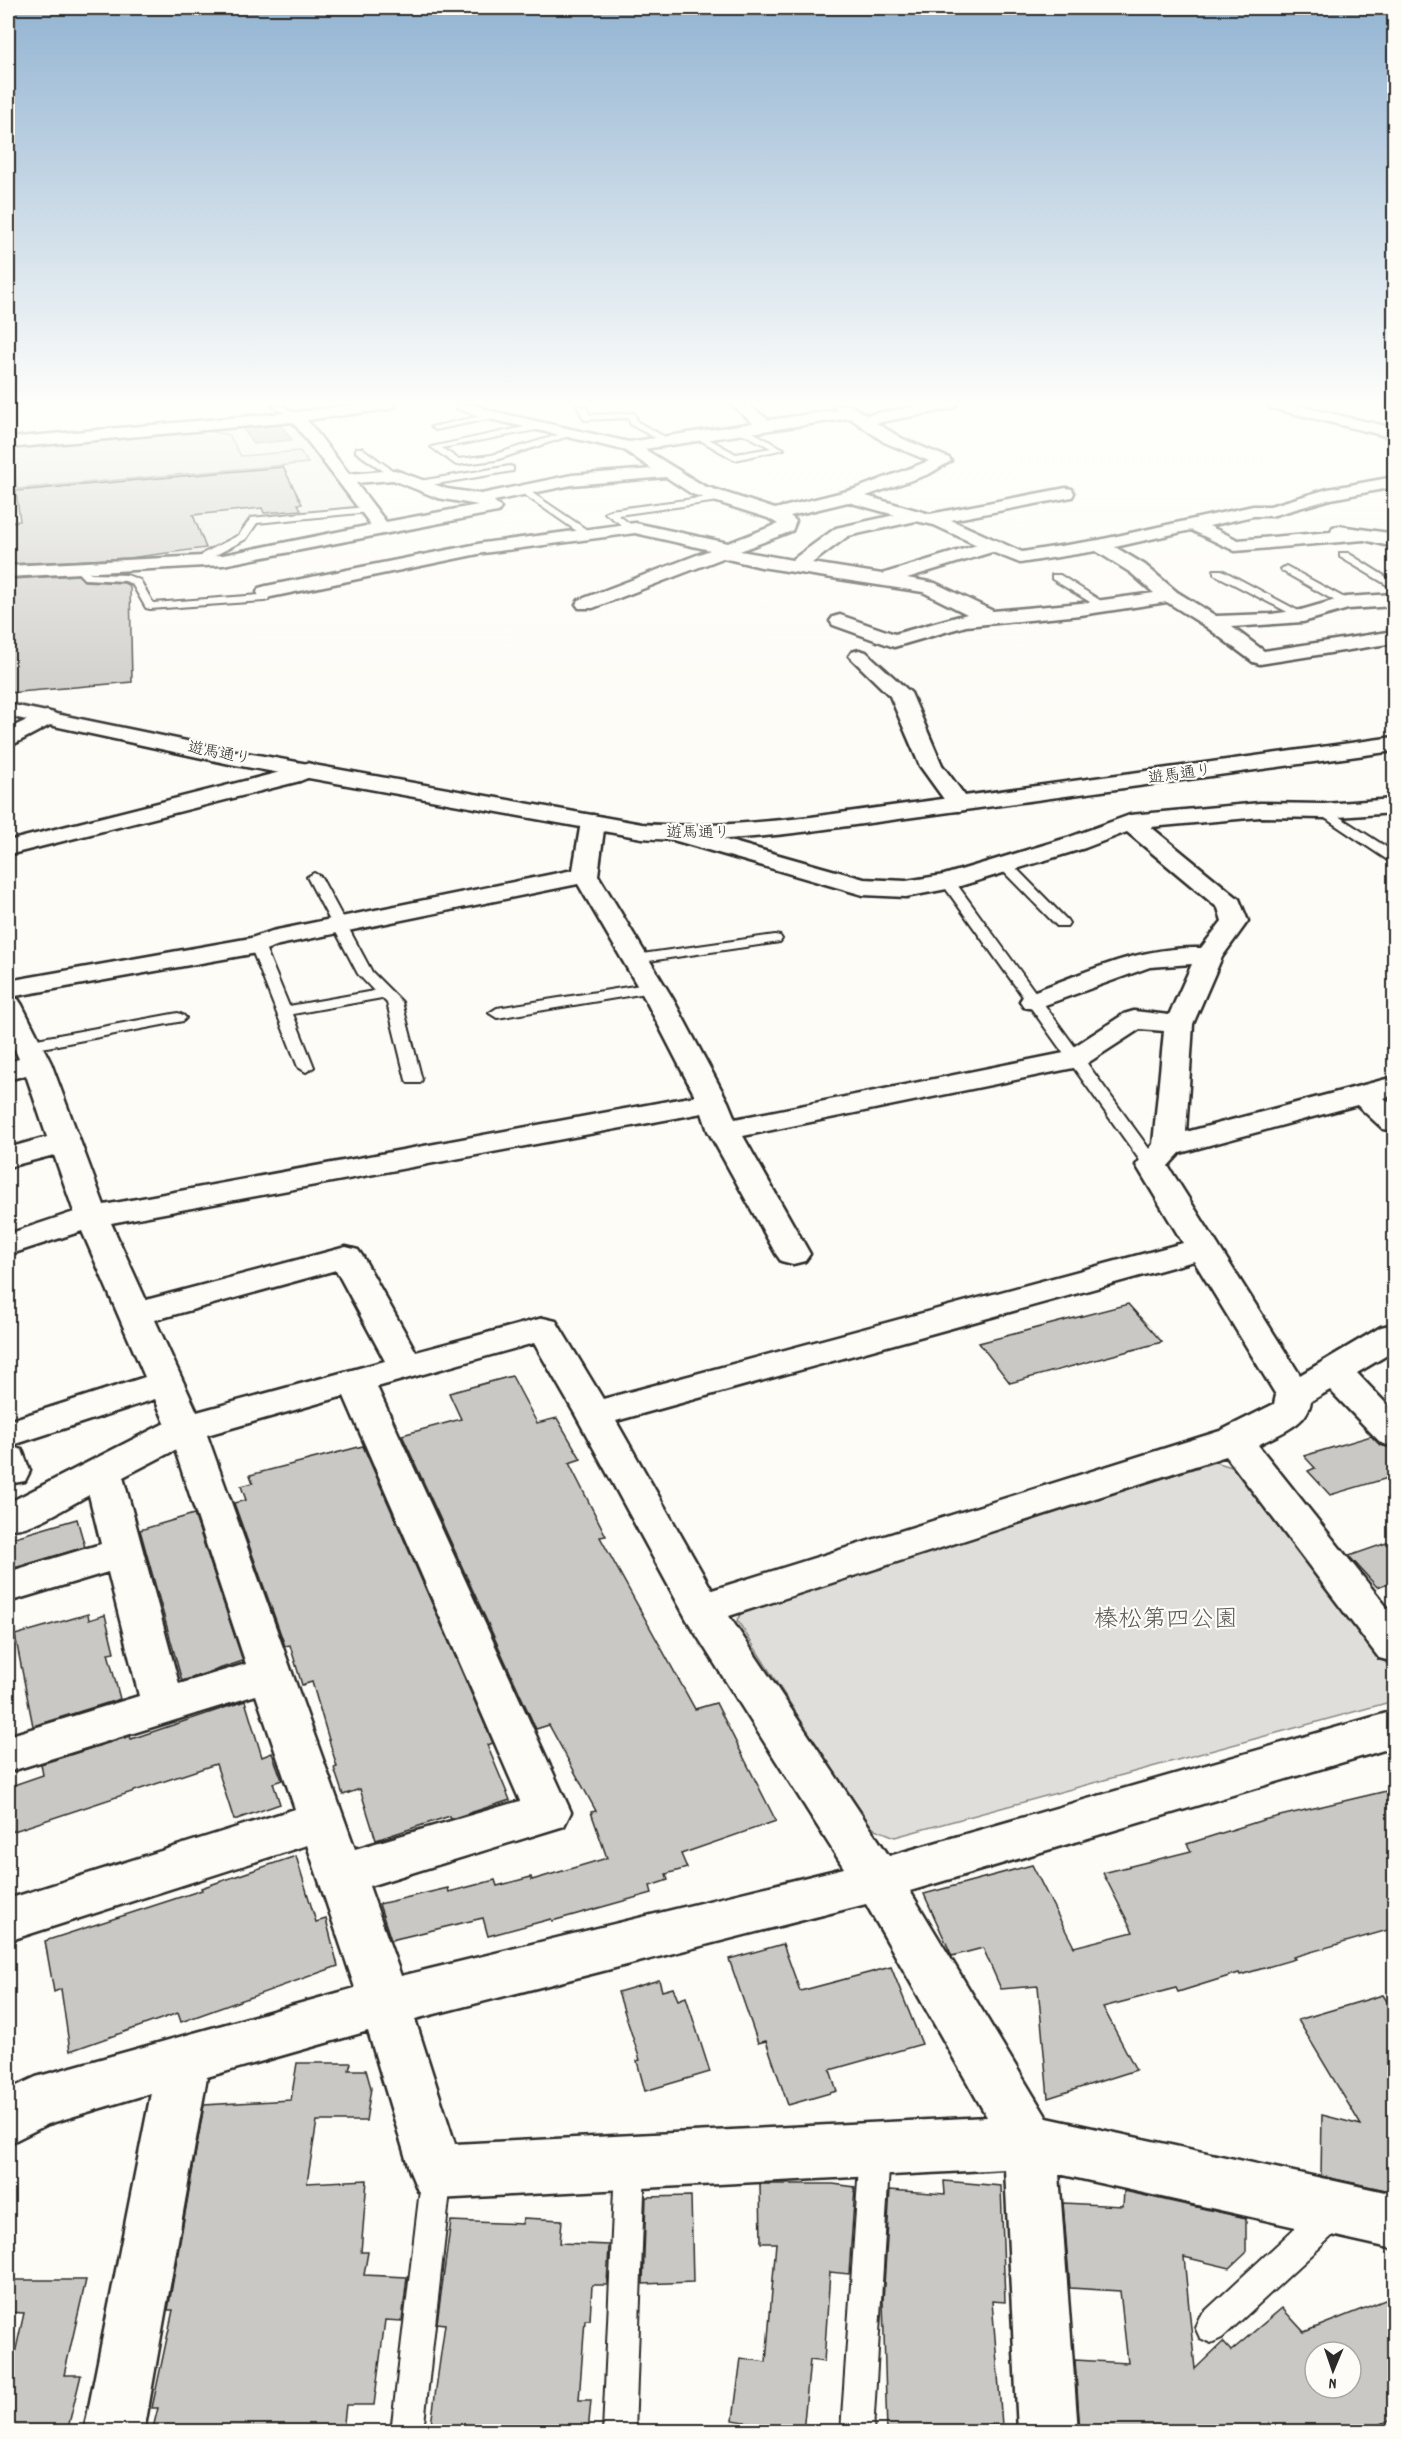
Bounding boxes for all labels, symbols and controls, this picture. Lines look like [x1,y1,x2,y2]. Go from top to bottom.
street label: 遊馬通り [185,737,253,771]
street label: 遊馬通り [1147,759,1213,791]
street label: 遊馬通り [666,822,730,845]
park label: 榛松第四公園 [1094,1604,1238,1638]
north arrow [1303,2340,1363,2400]
text: N [1328,2371,1337,2394]

